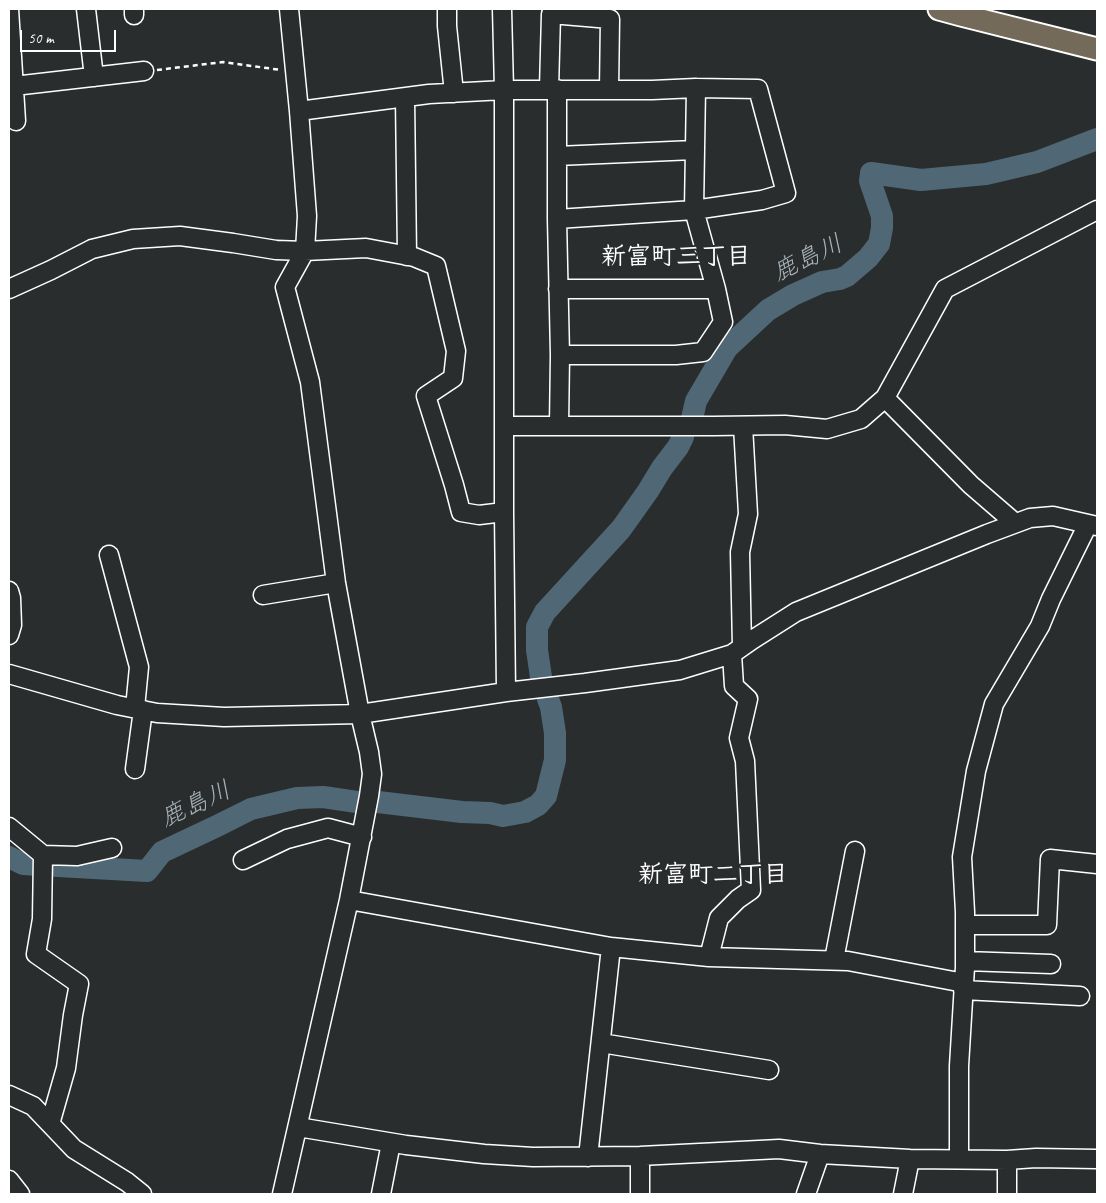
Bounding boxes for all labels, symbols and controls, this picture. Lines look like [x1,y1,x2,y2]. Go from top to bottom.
scale bar [22,20,119,52]
text: 50 m [28,29,54,48]
water label: 鹿島川 [768,229,848,289]
district label: 新富町三丁目 [601,242,751,272]
water label: 鹿島川 [156,776,236,834]
district label: 新富町二丁目 [638,860,788,890]

